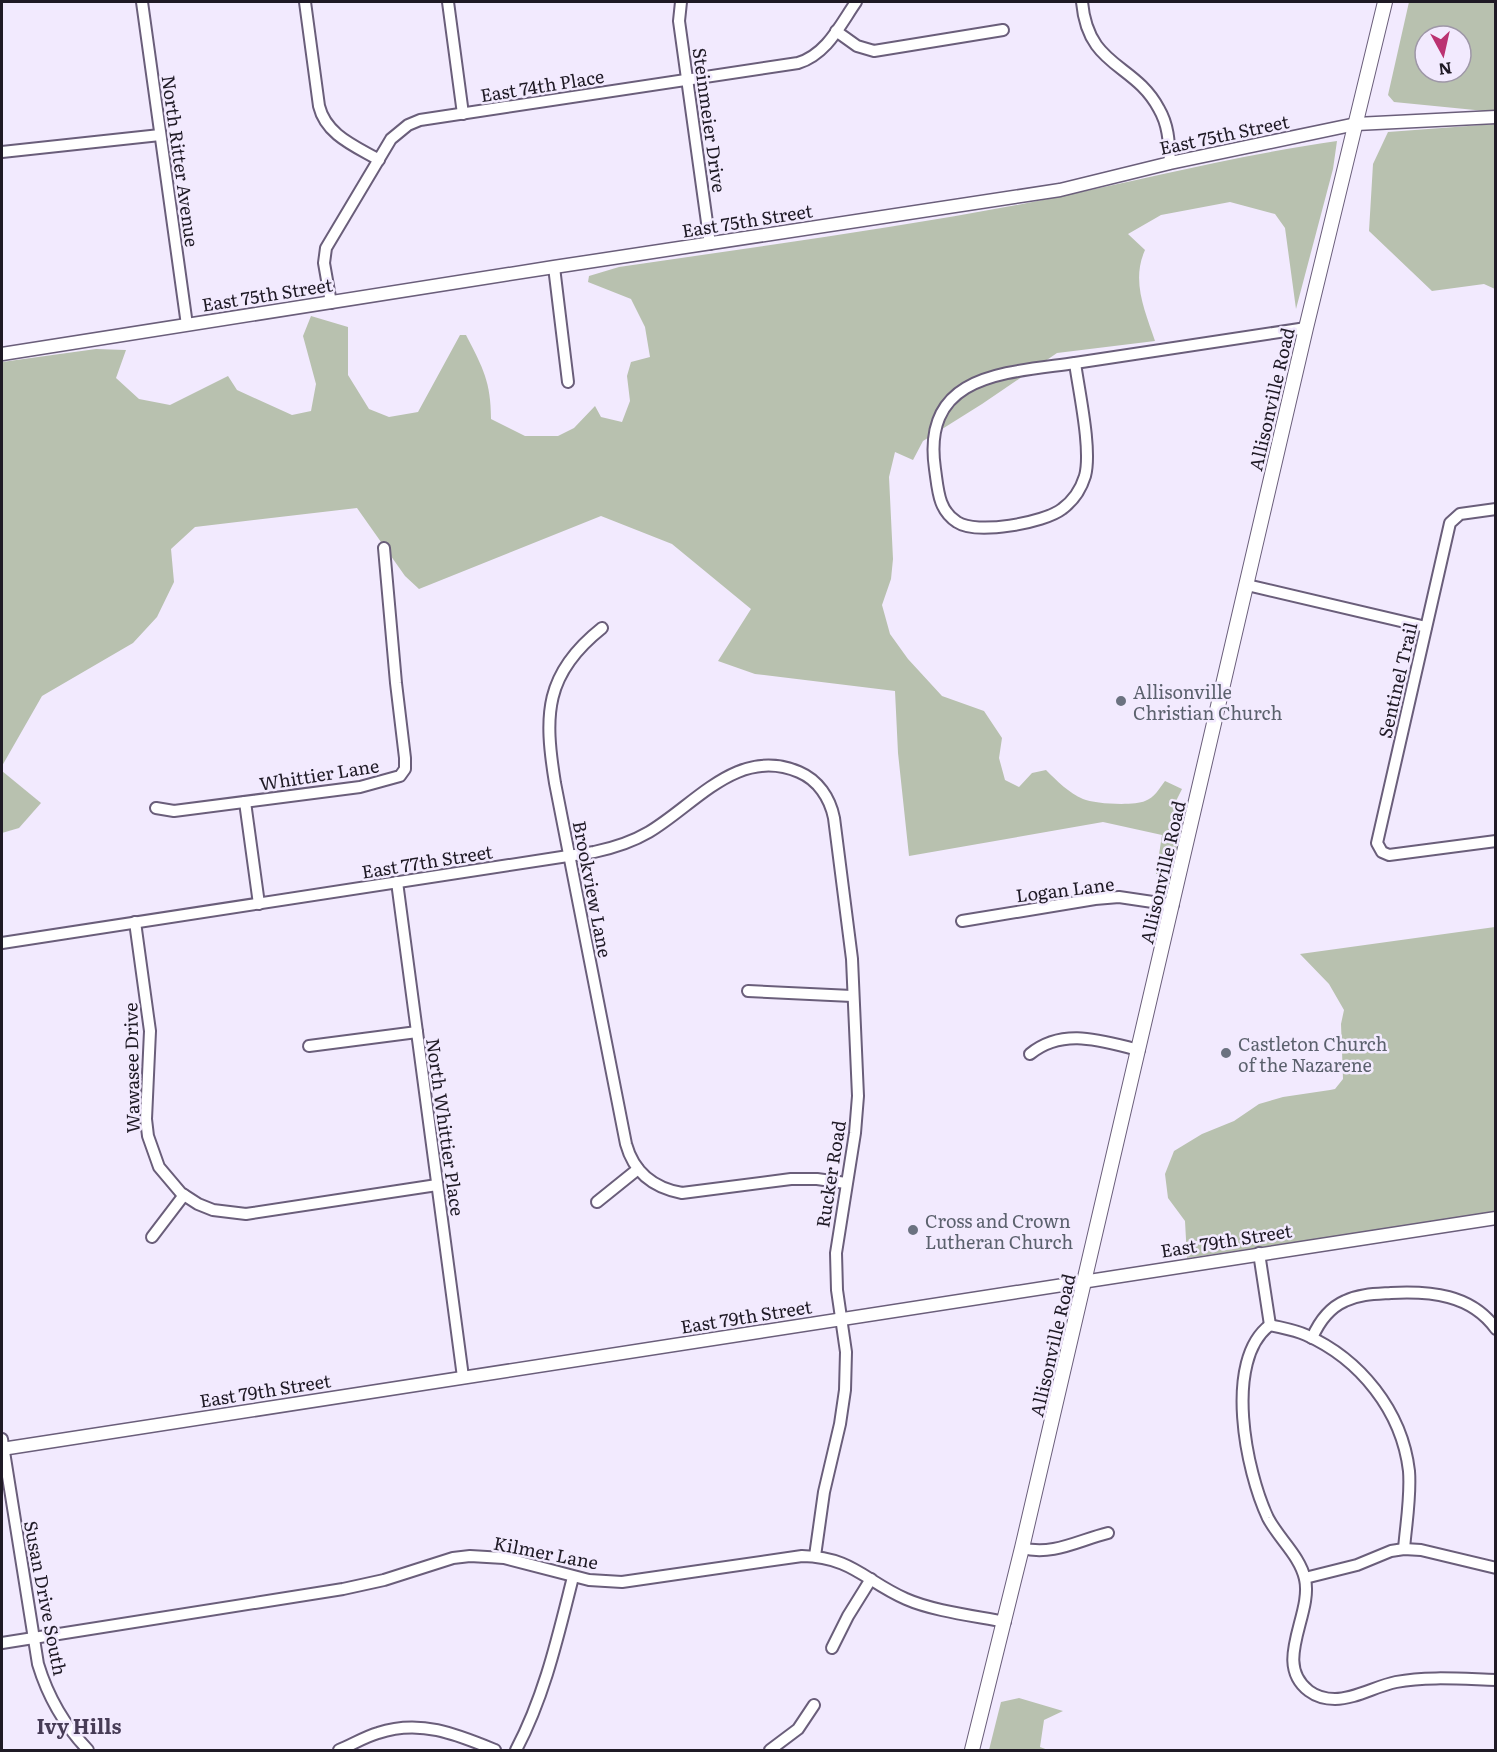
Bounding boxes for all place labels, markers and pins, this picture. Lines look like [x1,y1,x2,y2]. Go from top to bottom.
place label: Allisonville Christian Church [1133,678,1282,726]
marker: Allisonville Christian Church [1114,694,1128,708]
place label: Castleton Church of the Nazarene [1238,1030,1388,1078]
marker: Castleton Church of the Nazarene [1219,1046,1233,1060]
place label: Cross and Crown Lutheran Church [925,1207,1073,1255]
marker: Cross and Crown Lutheran Church [906,1223,920,1237]

